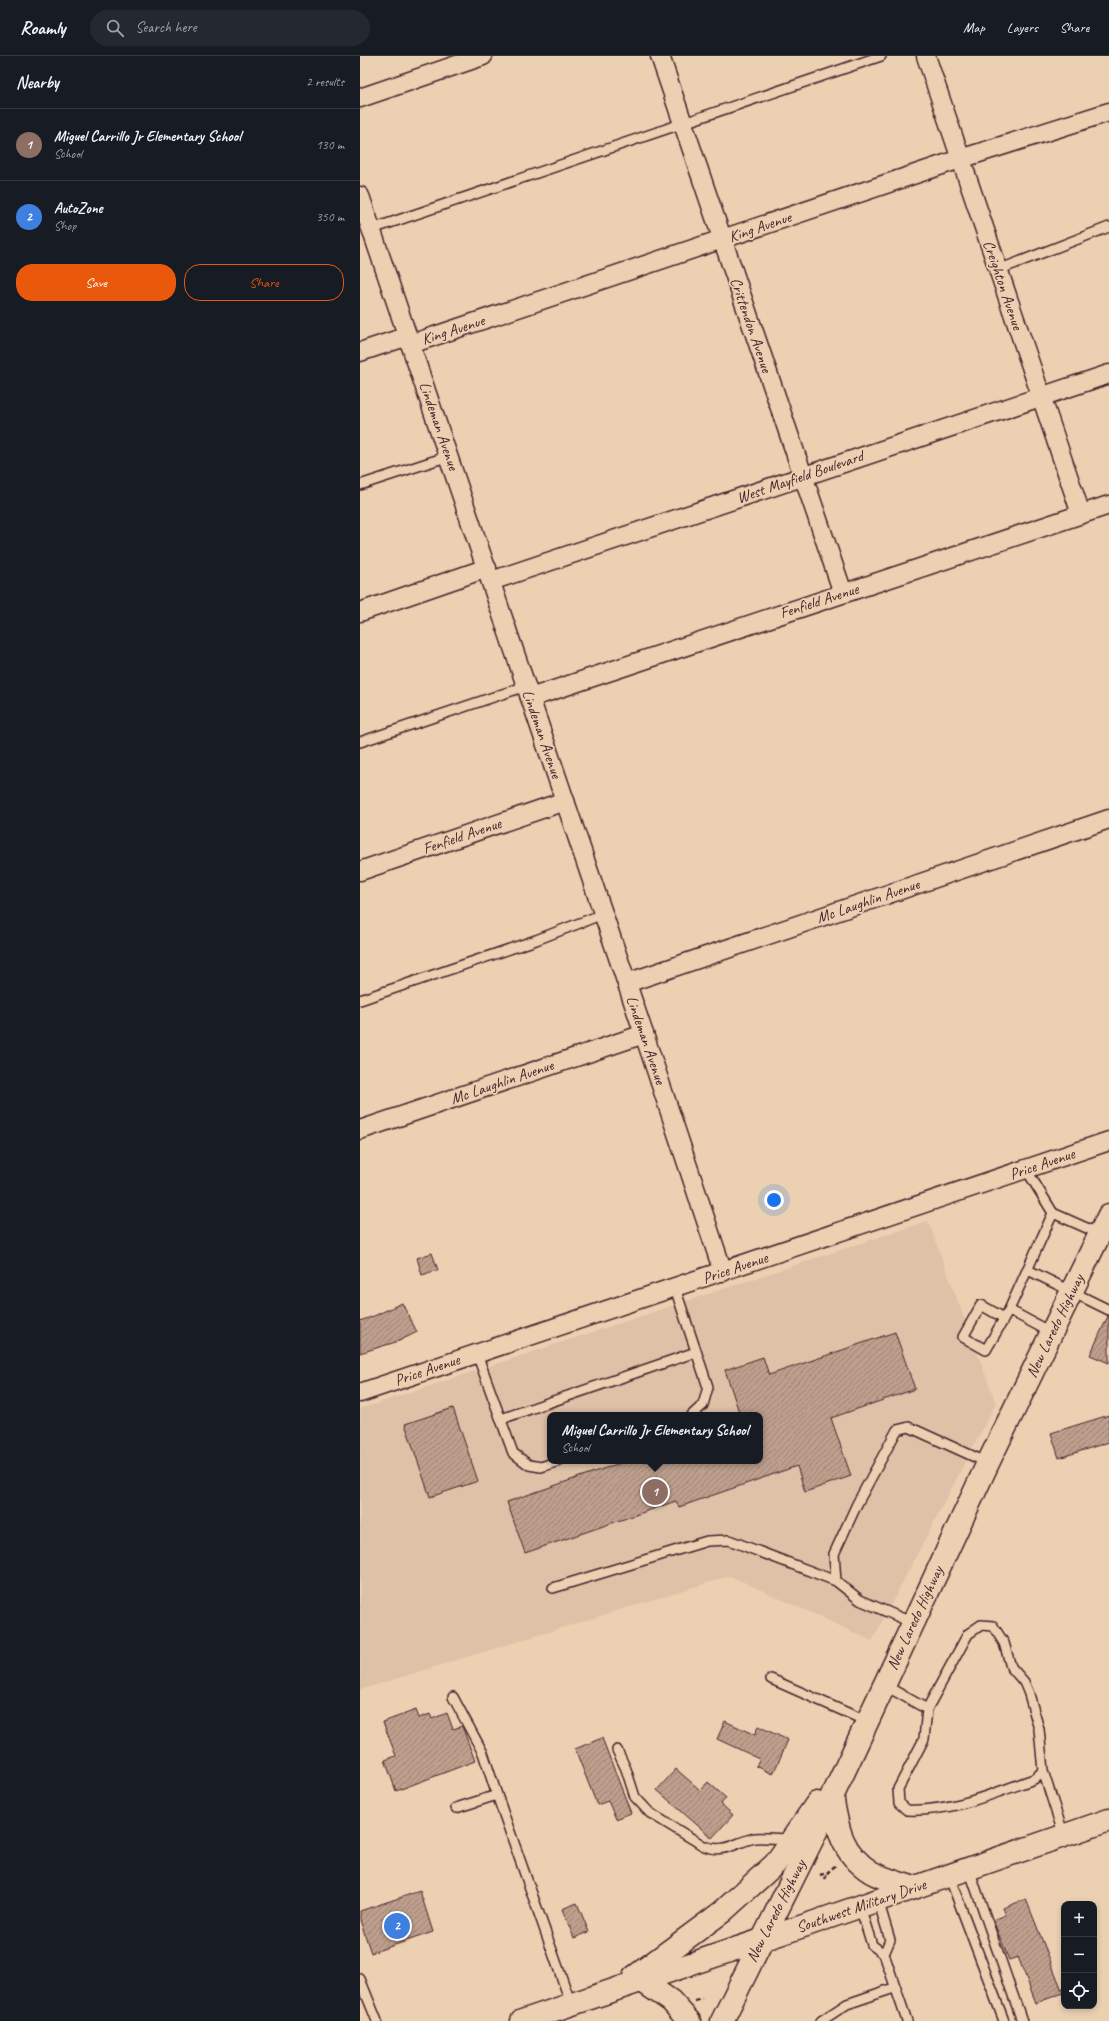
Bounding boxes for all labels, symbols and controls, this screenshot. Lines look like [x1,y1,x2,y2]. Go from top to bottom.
search box [90,10,370,46]
text: Roamly [20,16,66,40]
icon: search [104,17,126,39]
text: Search here [136,18,197,37]
text: Map [963,19,985,36]
text: Layers [1007,19,1038,36]
text: Share [1060,19,1089,36]
text: Nearby [16,72,59,93]
text: 2 results [306,74,344,90]
text: Miguel Carrillo Jr Elementary School [54,127,241,146]
text: 1 [26,137,32,153]
text: 130 m [316,137,344,153]
text: School [54,146,82,162]
text: AutoZone [54,199,103,218]
street label: King Avenue [726,206,796,247]
text: 2 [26,209,32,225]
text: 350 m [316,209,344,225]
text: Shop [54,218,76,234]
street label: Creighton Avenue [978,238,1028,334]
button: Save [16,264,176,301]
button: Share [184,264,344,301]
street label: Crittendon Avenue [725,275,777,377]
street label: King Avenue [419,310,489,350]
street label: Lindeman Avenue [415,379,464,474]
street label: West Mayfield Boulevard [734,445,868,508]
street label: Fenfield Avenue [777,578,863,623]
street label: Lindeman Avenue [518,687,567,782]
street label: Fenfield Avenue [420,813,506,859]
street label: Mc Laughlin Avenue [814,873,924,928]
street label: Lindeman Avenue [622,993,671,1088]
street label: Mc Laughlin Avenue [448,1054,558,1109]
street label: Price Avenue [1007,1143,1079,1184]
your location [764,1190,784,1210]
street label: Price Avenue [700,1247,772,1288]
street label: New Laredo Highway [1021,1270,1089,1381]
street label: Price Avenue [392,1349,464,1390]
popup [547,1412,763,1464]
text: Miguel Carrillo Jr Elementary School [562,1421,748,1440]
text: School [562,1440,590,1456]
pin: 1 [642,1477,668,1507]
street label: New Laredo Highway [882,1561,948,1673]
street label: New Laredo Highway [742,1855,811,1966]
street label: Southwest Military Drive [794,1874,930,1938]
map controls [1061,1901,1097,2009]
button: + [1061,1901,1097,1937]
pin: 2 [384,1911,410,1941]
button: − [1061,1937,1097,1973]
button: locate [1061,1973,1097,2009]

